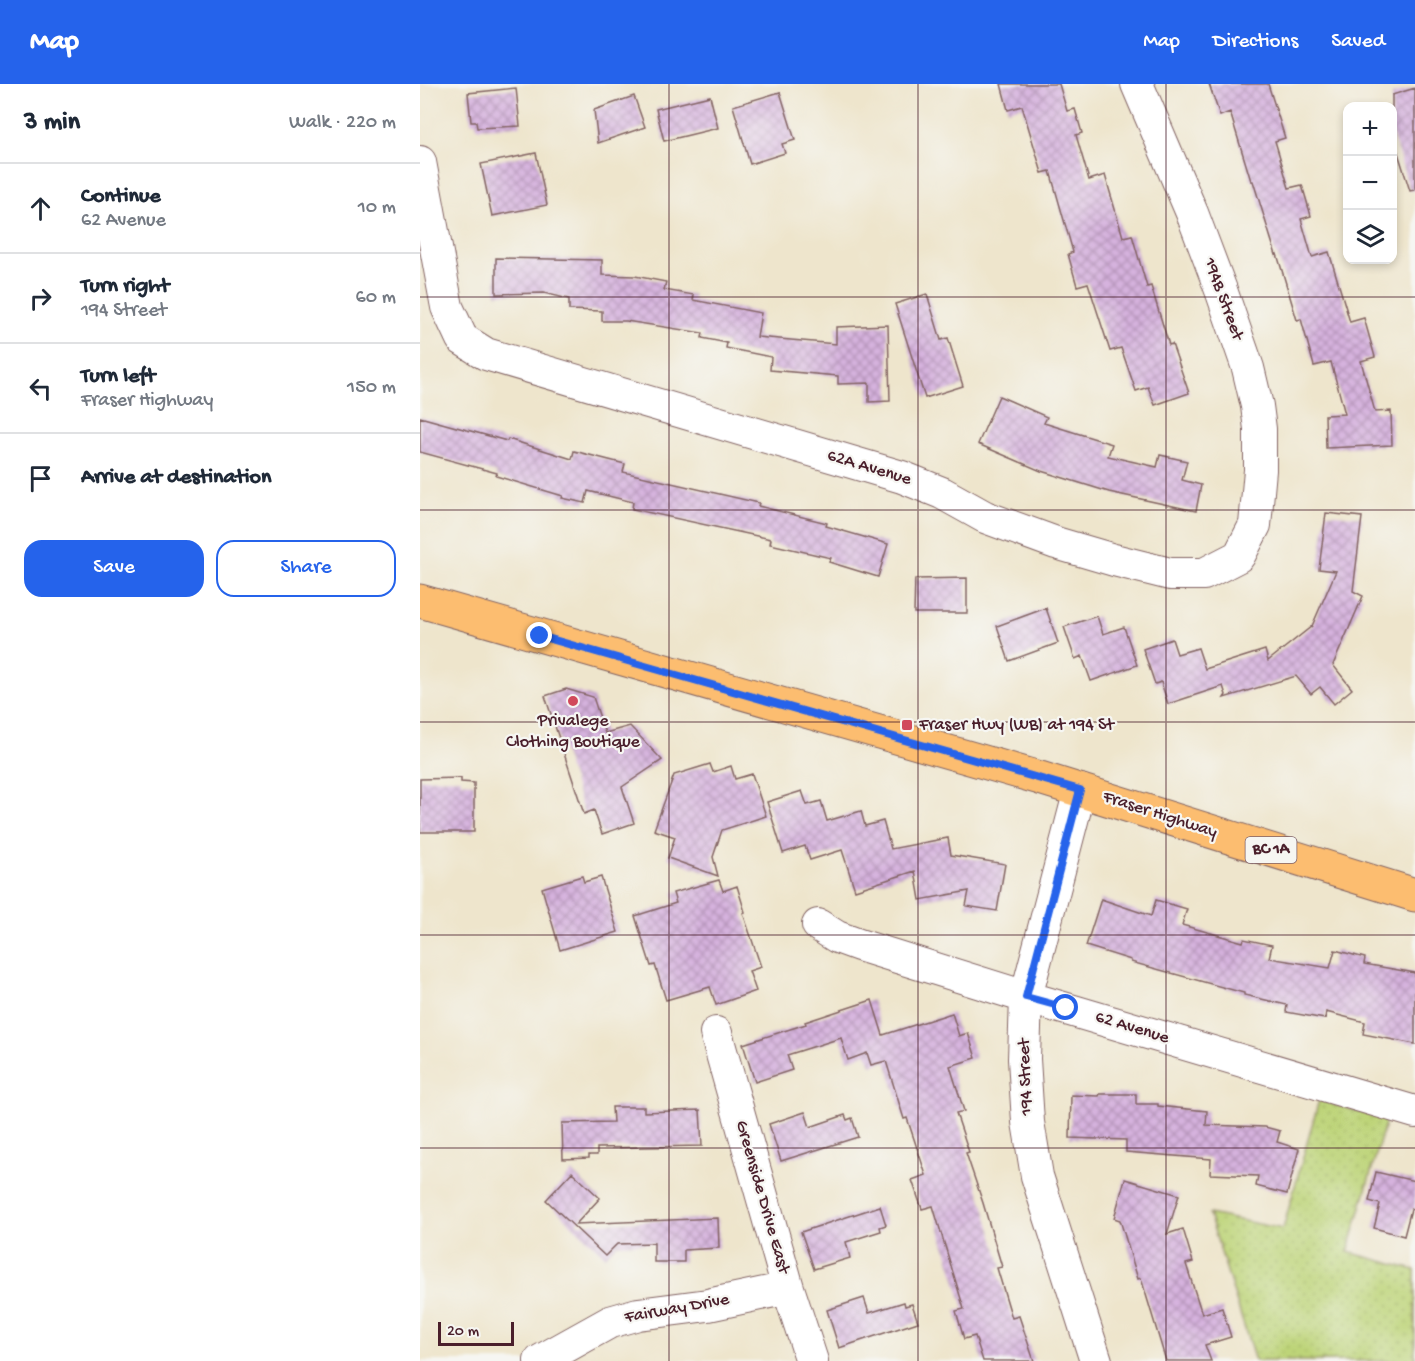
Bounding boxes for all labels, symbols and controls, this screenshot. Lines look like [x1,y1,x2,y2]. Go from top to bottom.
text: Map [30,26,79,59]
text: Map [1143,30,1180,55]
text: Directions [1213,30,1298,55]
text: Saved [1331,30,1385,55]
map controls [1343,102,1397,264]
button: + [1343,102,1397,156]
text: 3 min [24,108,80,139]
text: Walk · 220 m [289,112,396,135]
button: − [1343,156,1397,210]
text: Continue [81,184,161,210]
icon: ahead [24,192,57,225]
text: 10 m [358,197,396,220]
text: 62 Avenue [81,210,166,233]
button: layers [1343,210,1397,264]
street label: 194B Street [1198,254,1248,345]
text: Turn right [81,274,169,300]
icon: right [24,282,57,315]
text: 60 m [356,287,396,310]
text: 194 Street [81,300,167,323]
text: Turn left [81,364,155,390]
icon: left [24,372,57,405]
text: 150 m [347,377,396,400]
text: Fraser Highway [81,390,213,413]
street label: 62A Avenue [824,445,914,491]
icon: arrive [24,462,57,495]
text: Arrive at destination [81,465,271,491]
button: Save [24,540,204,597]
button: Share [216,540,396,597]
route end [526,622,552,648]
marker: Privalege Clothing Boutique [566,694,580,708]
place label: Privalege Clothing Boutique [506,711,641,753]
place label: Fraser Hwy (WB) at 194 St [918,715,1115,736]
marker: Fraser Hwy (WB) at 194 St [900,718,914,732]
street label: Fraser Highway [1099,786,1220,843]
road number: BC 1A [1246,837,1296,863]
route start [1052,994,1078,1020]
street label: 62 Avenue [1092,1007,1172,1049]
street label: 194 Street [1014,1036,1038,1117]
street label: Greenside Drive East [730,1118,794,1278]
street label: Fairway Drive [622,1289,732,1329]
scale bar [438,1319,514,1346]
text: 20 m [447,1323,479,1342]

